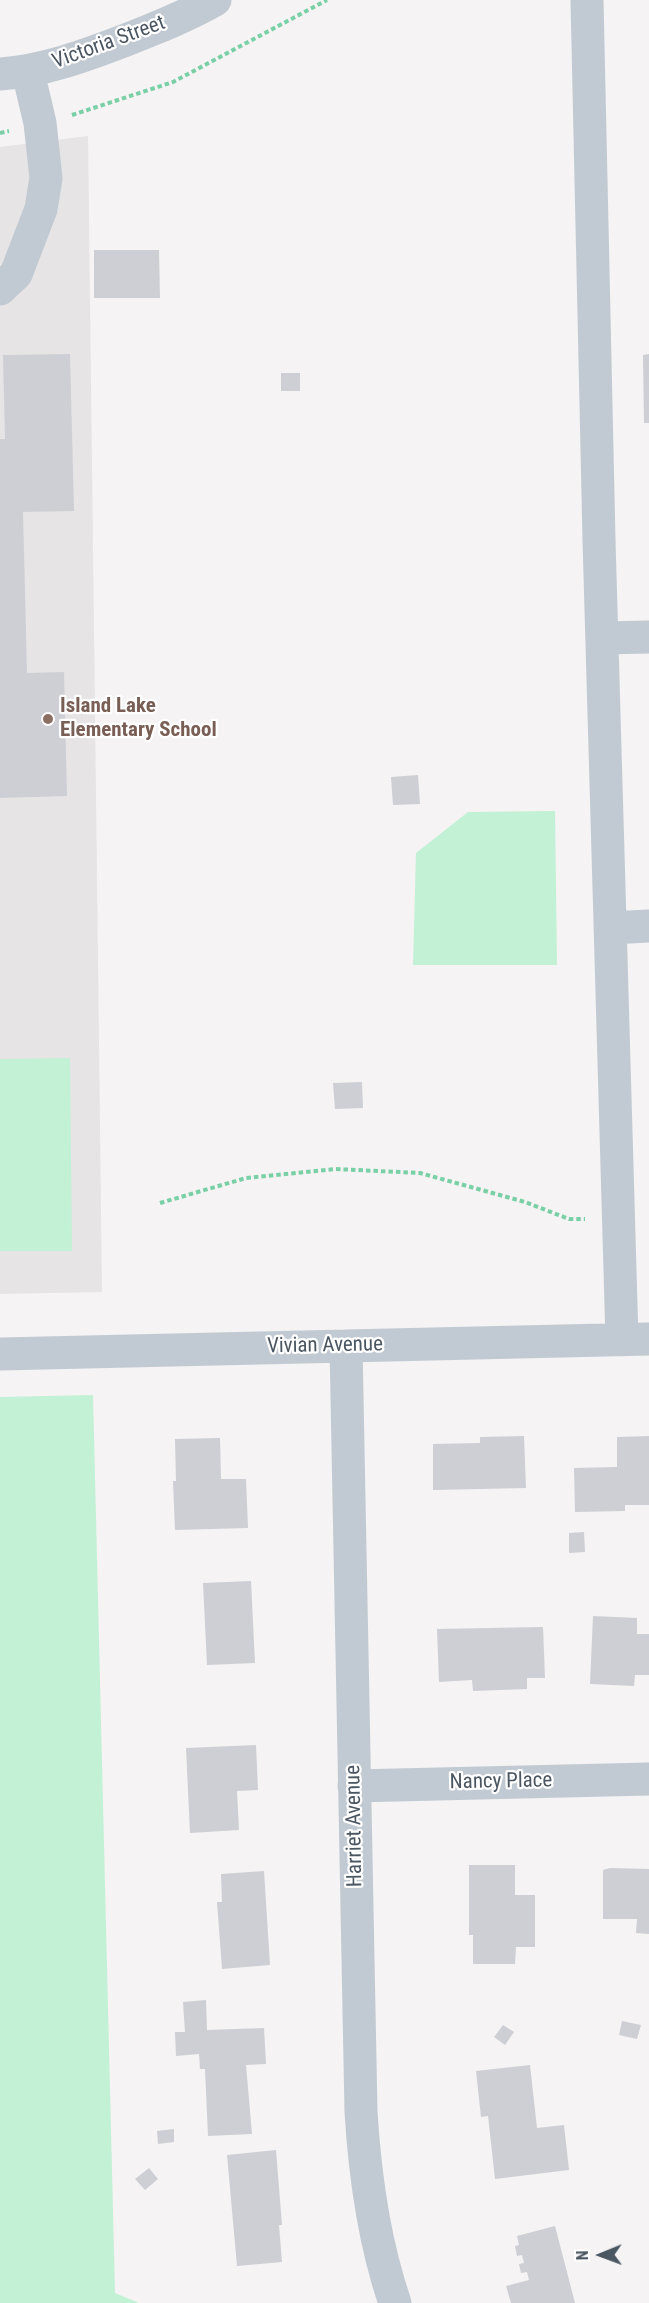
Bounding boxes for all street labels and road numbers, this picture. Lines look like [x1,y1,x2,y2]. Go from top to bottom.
street label: Victoria Street [49,11,169,75]
street label: Vivian Avenue [267,1332,383,1360]
street label: Harriet Avenue [341,1765,369,1887]
street label: Nancy Place [450,1769,552,1795]

